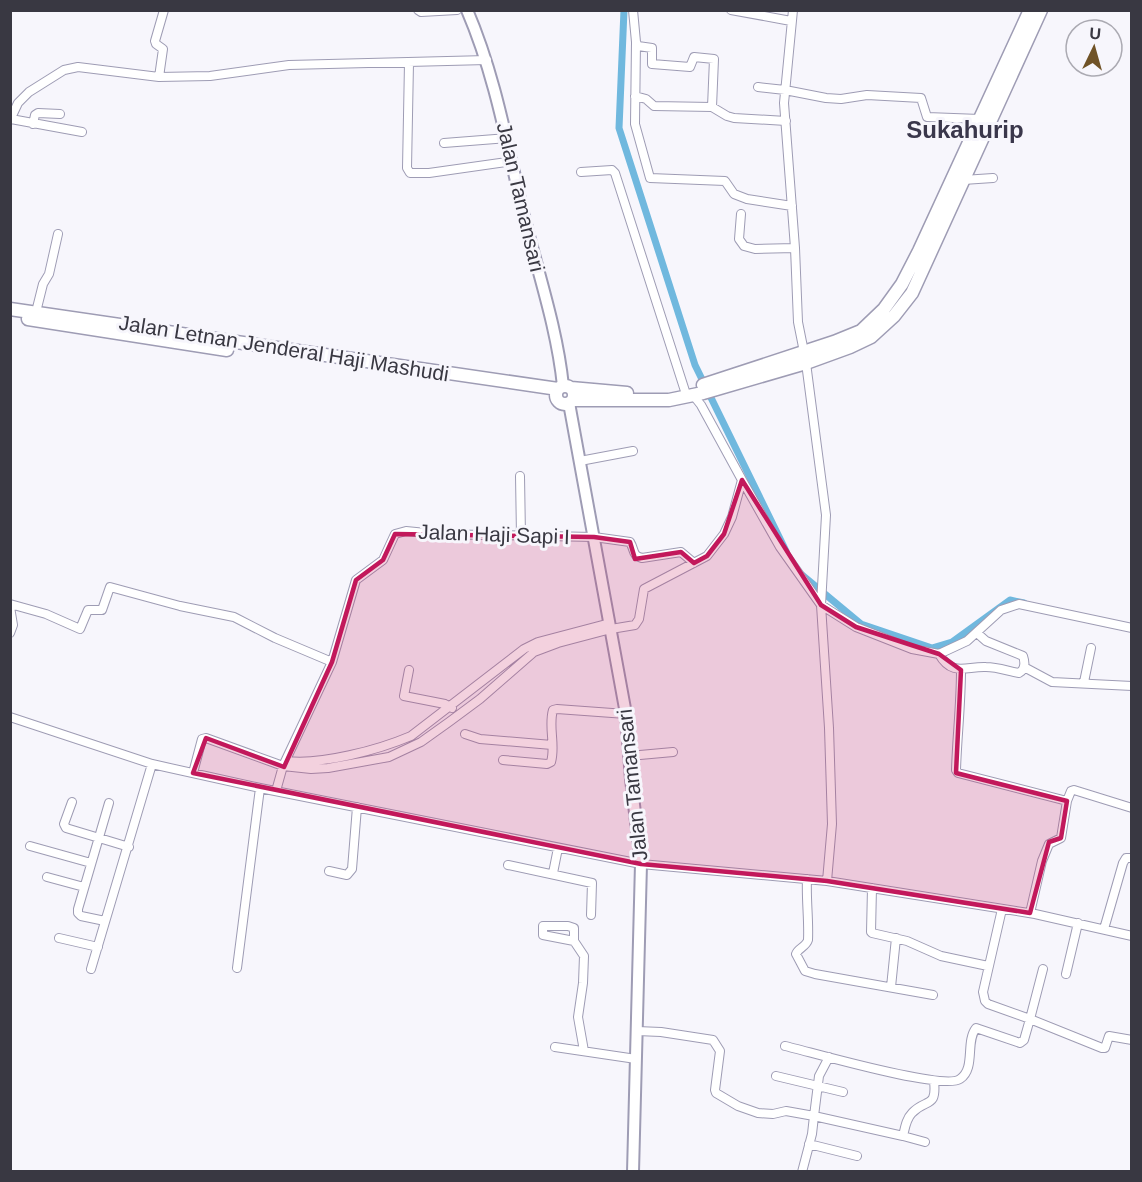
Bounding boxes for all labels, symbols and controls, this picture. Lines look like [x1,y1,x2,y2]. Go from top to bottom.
north arrow [1064,18,1124,78]
text: U [1089,25,1102,43]
district label: Sukahurip [906,116,1024,143]
street label: Jalan Tamansari [493,120,549,274]
street label: Jalan Letnan Jenderal Haji Mashudi [117,311,451,385]
street label: Jalan Haji Sapi I [418,520,570,548]
street label: Jalan Tamansari [613,708,651,862]

